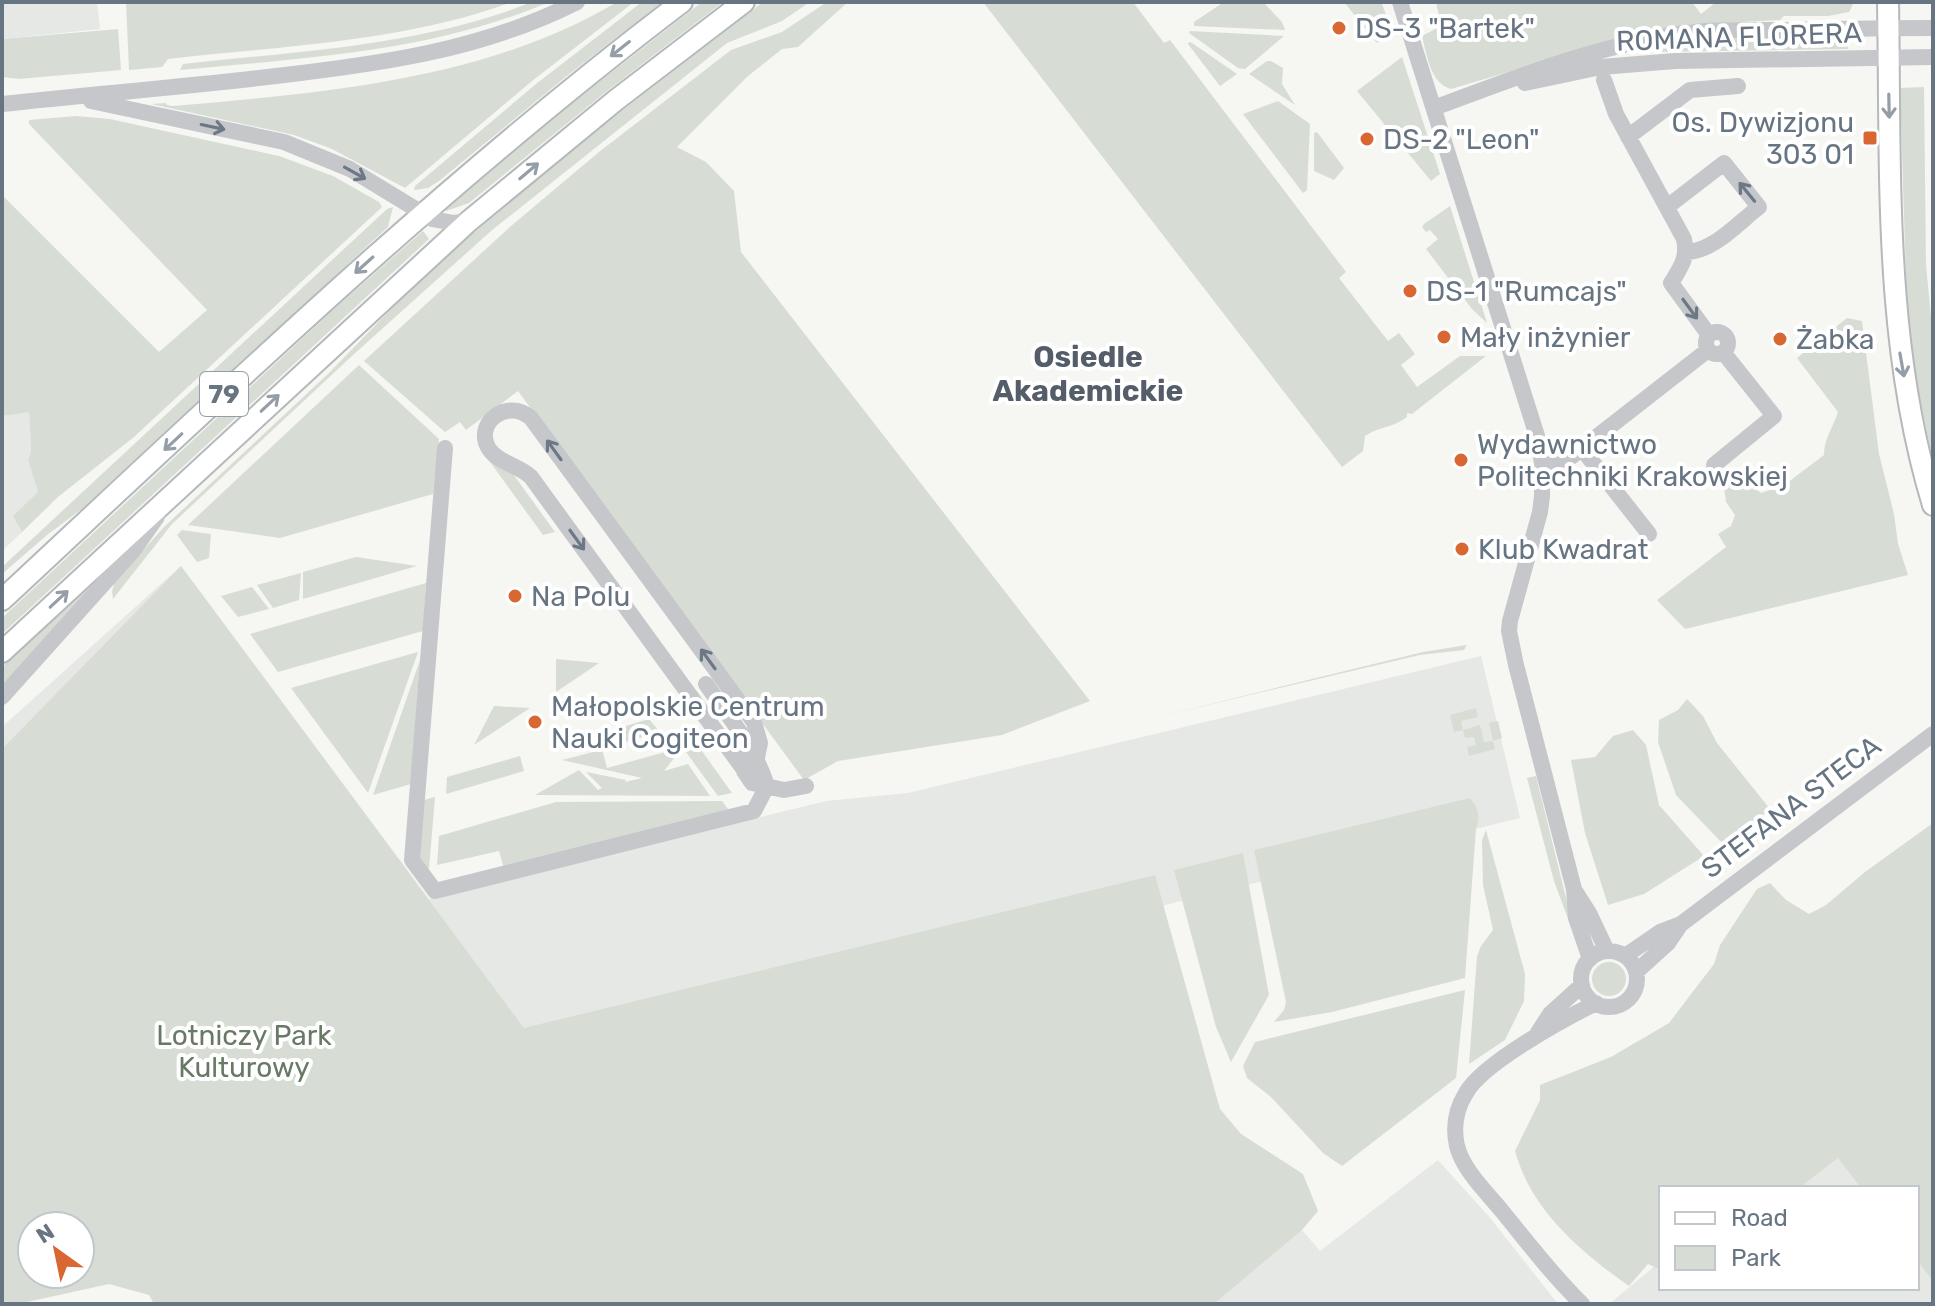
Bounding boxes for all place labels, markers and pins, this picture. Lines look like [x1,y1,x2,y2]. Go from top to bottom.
place label: DS-3 "Bartek" [1355,12,1535,45]
marker: DS-3 "Bartek" [1330,19,1348,37]
place label: Os. Dywizjonu 303 01 [1672,106,1854,171]
place label: DS-2 "Leon" [1383,123,1540,156]
marker: Os. Dywizjonu 303 01 [1861,129,1879,147]
marker: DS-2 "Leon" [1358,130,1376,148]
place label: DS-1 "Rumcajs" [1426,275,1627,308]
marker: DS-1 "Rumcajs" [1401,282,1419,300]
place label: Mały inżynier [1460,321,1631,354]
place label: Żabka [1796,323,1875,356]
marker: Mały inżynier [1435,328,1453,346]
marker: Żabka [1771,330,1789,348]
place label: Wydawnictwo Politechniki Krakowskiej [1477,428,1788,493]
marker: Wydawnictwo Politechniki Krakowskiej [1452,451,1470,469]
place label: Klub Kwadrat [1478,533,1649,566]
marker: Klub Kwadrat [1453,540,1471,558]
place label: Na Polu [531,580,630,613]
marker: Na Polu [506,587,524,605]
place label: Małopolskie Centrum Nauki Cogiteon [551,690,825,755]
marker: Małopolskie Centrum Nauki Cogiteon [526,713,544,731]

